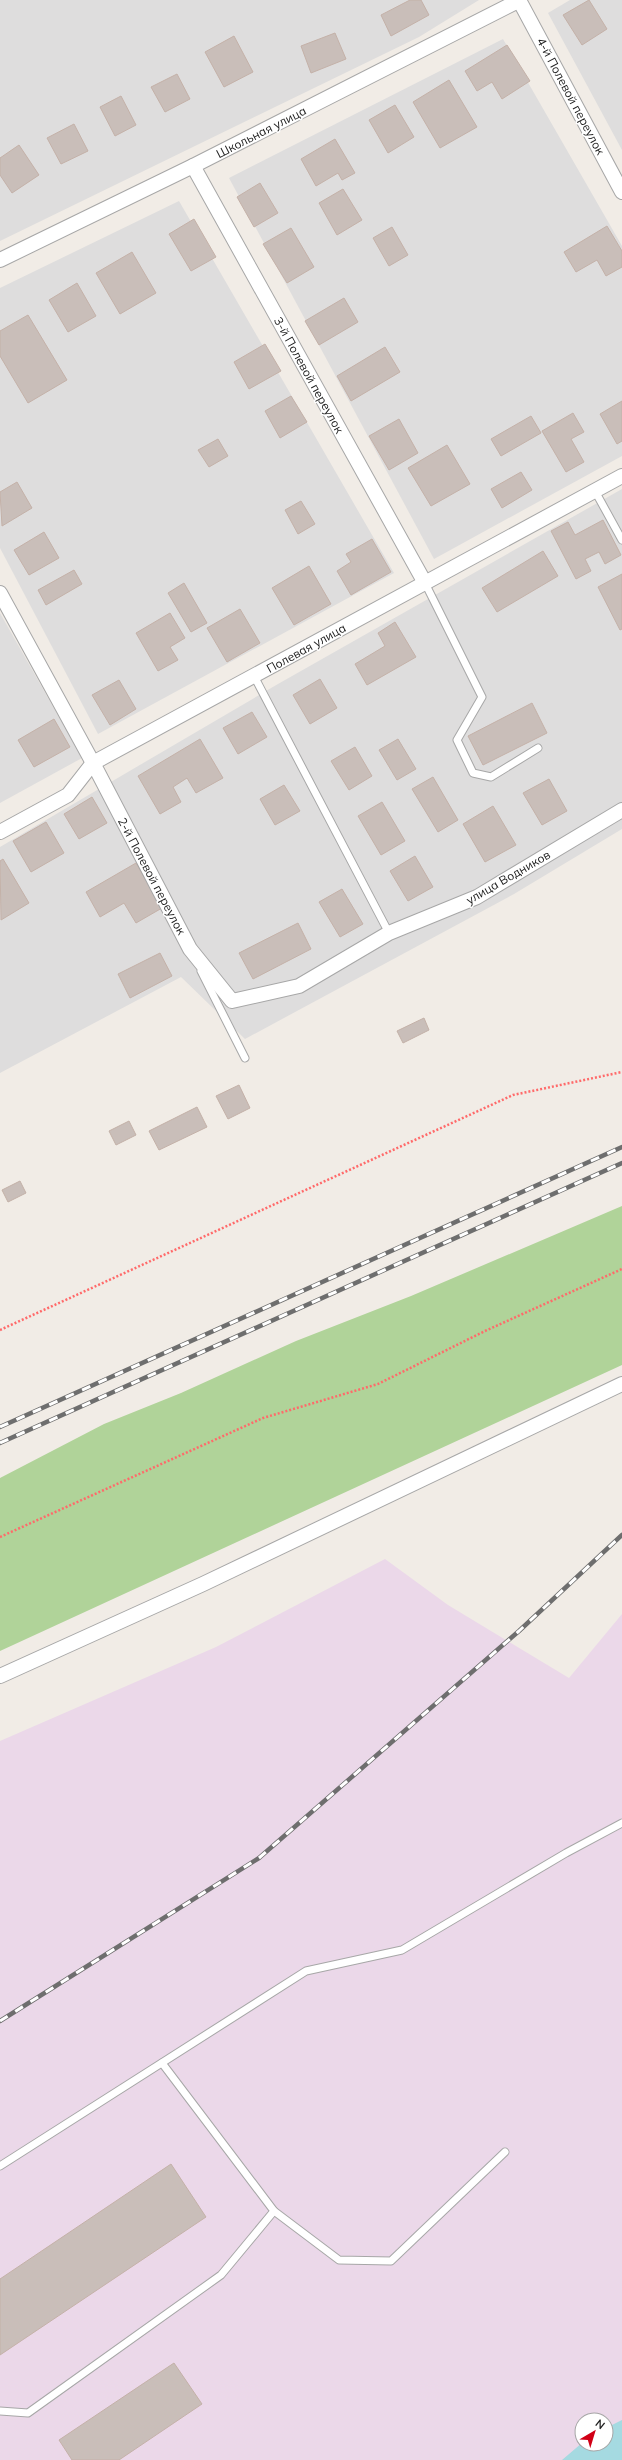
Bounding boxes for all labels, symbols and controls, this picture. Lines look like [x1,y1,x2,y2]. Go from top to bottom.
street label: 4-й Полевой переулок [534,35,609,158]
street label: Школьная улица [213,103,309,161]
street label: 3-й Полевой переулок [271,314,347,436]
street label: Полевая улица [264,620,348,676]
street label: 2-й Полевой переулок [115,815,190,938]
street label: улица Водников [463,847,553,907]
north arrow [574,2412,614,2452]
text: N [593,2416,608,2432]

